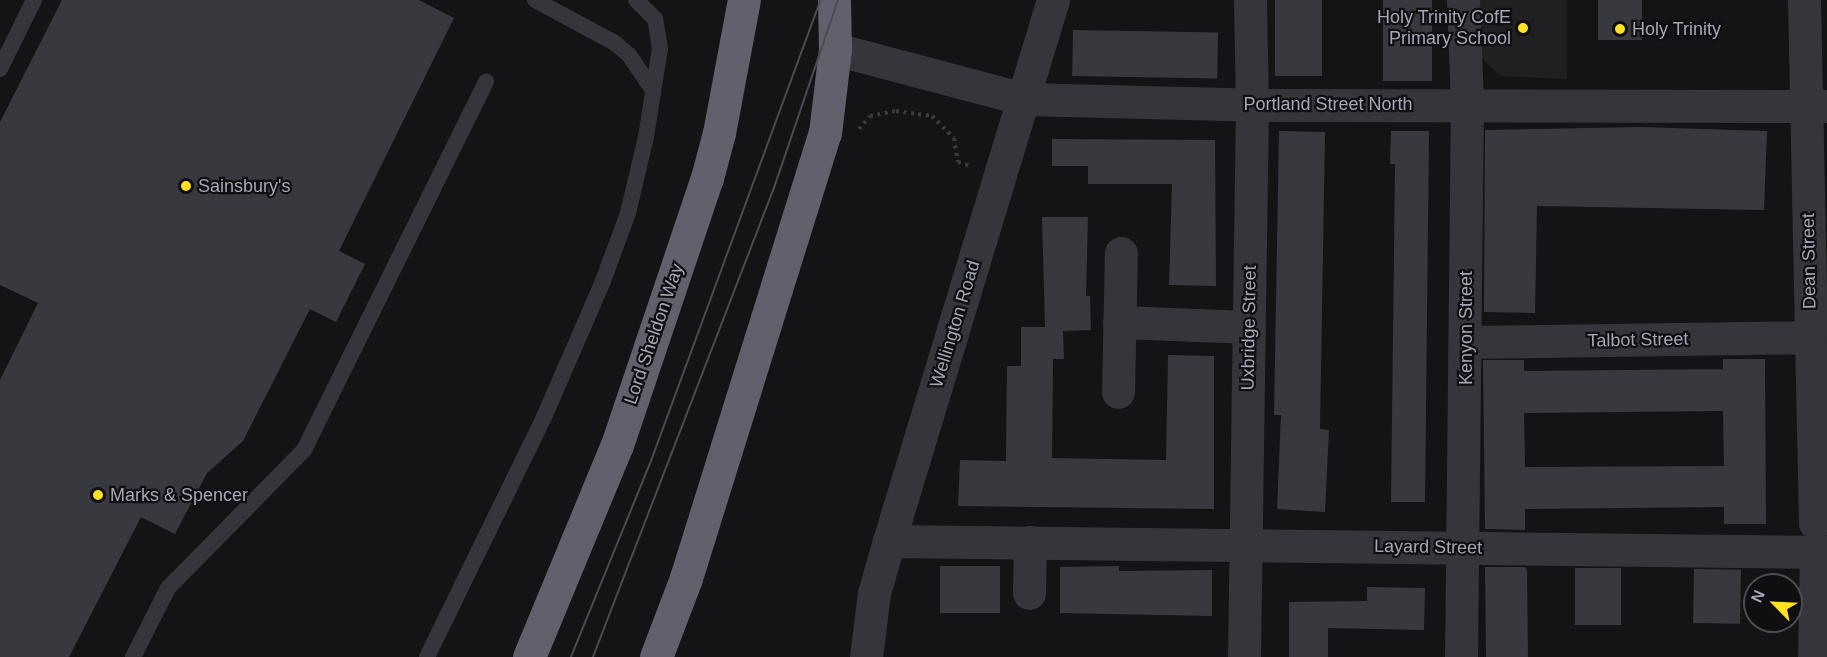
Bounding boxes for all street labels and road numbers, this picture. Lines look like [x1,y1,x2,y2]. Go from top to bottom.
street label: Portland Street North [1243,93,1413,115]
street label: Dean Street [1797,213,1821,309]
street label: Wellington Road [925,258,985,390]
street label: Lord Sheldon Way [620,261,688,407]
street label: Uxbridge Street [1237,265,1261,391]
street label: Kenyon Street [1455,271,1477,385]
street label: Talbot Street [1587,328,1689,352]
street label: Layard Street [1374,535,1482,559]

